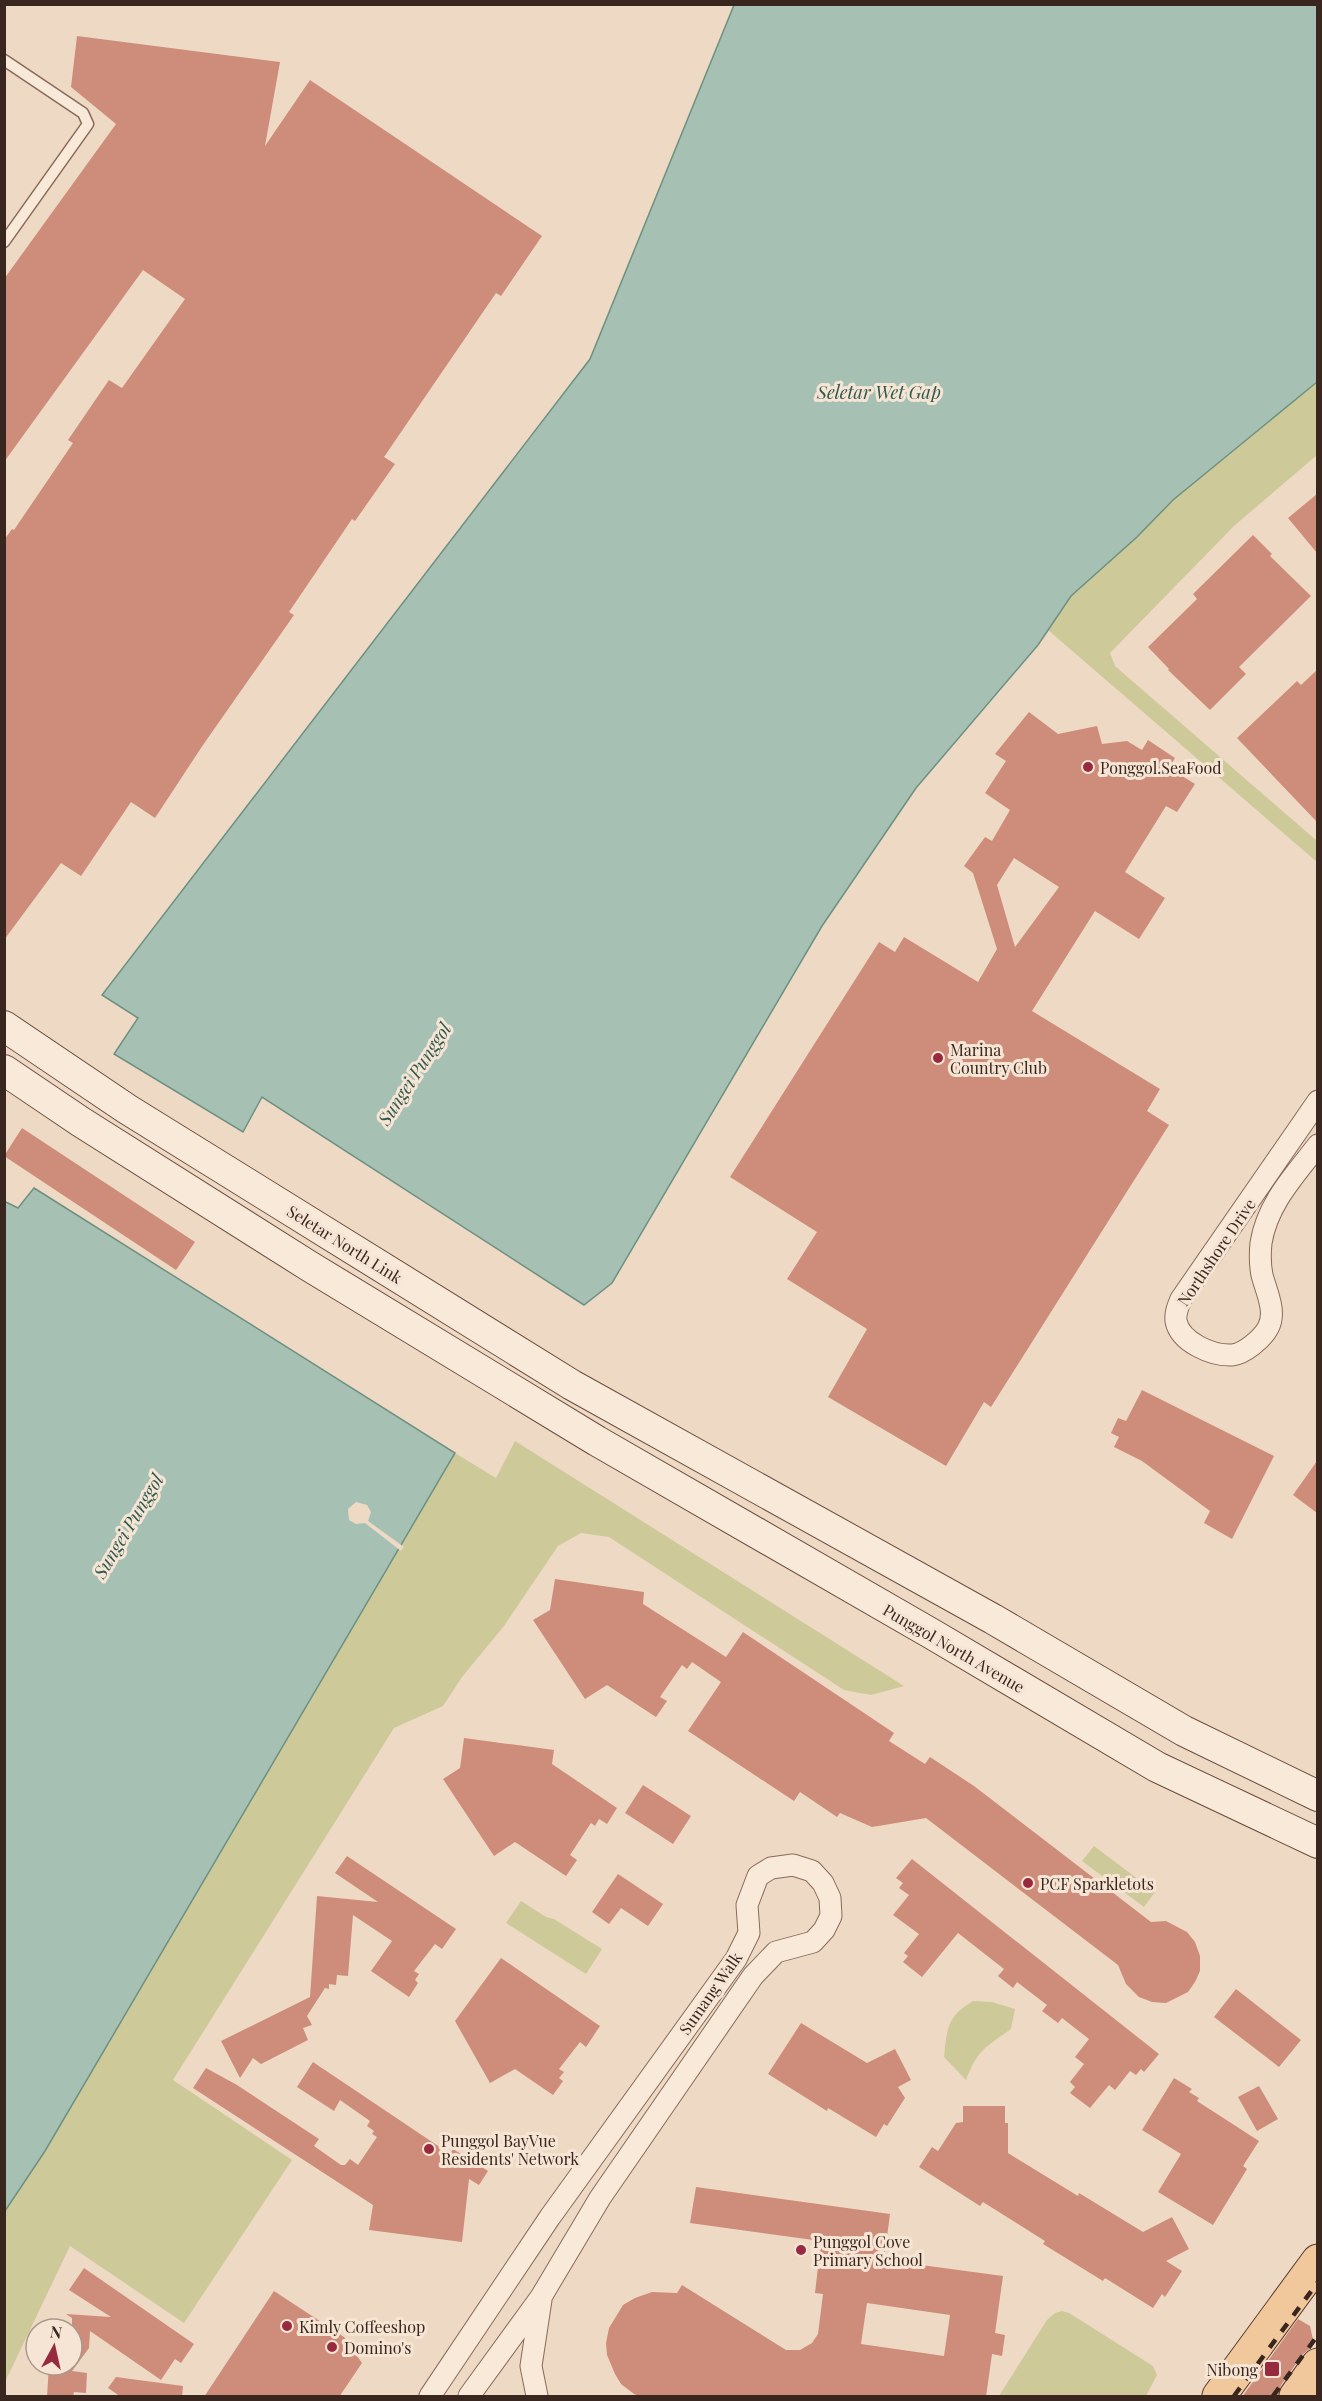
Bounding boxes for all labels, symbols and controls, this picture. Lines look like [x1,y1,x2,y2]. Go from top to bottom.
water label: Seletar Wet Gap [816,380,941,404]
place label: Ponggol.SeaFood [1100,757,1222,778]
marker: Ponggol.SeaFood [1081,760,1095,774]
water label: Sungei Punggol [371,1017,457,1131]
place label: Marina Country Club [950,1039,1047,1078]
marker: Marina Country Club [931,1051,945,1065]
street label: Northshore Drive [1172,1194,1260,1310]
street label: Seletar North Link [283,1200,407,1288]
water label: Sungei Punggol [87,1469,169,1583]
street label: Punggol North Avenue [879,1599,1029,1697]
place label: PCF Sparkletots [1040,1873,1154,1894]
marker: PCF Sparkletots [1021,1876,1035,1890]
street label: Sumang Walk [674,1947,746,2039]
place label: Punggol BayVue Residents' Network [441,2130,579,2169]
marker: Punggol BayVue Residents' Network [422,2142,436,2156]
place label: Punggol Cove Primary School [813,2231,923,2270]
marker: Punggol Cove Primary School [794,2243,808,2257]
place label: Kimly Coffeeshop [299,2316,425,2337]
north arrow [24,2317,84,2377]
marker: Kimly Coffeeshop [280,2319,294,2333]
text: N [49,2320,64,2343]
place label: Domino's [344,2337,411,2358]
marker: Domino's [325,2340,339,2354]
place label: Nibong [1207,2359,1259,2380]
marker: Nibong [1263,2360,1281,2378]

